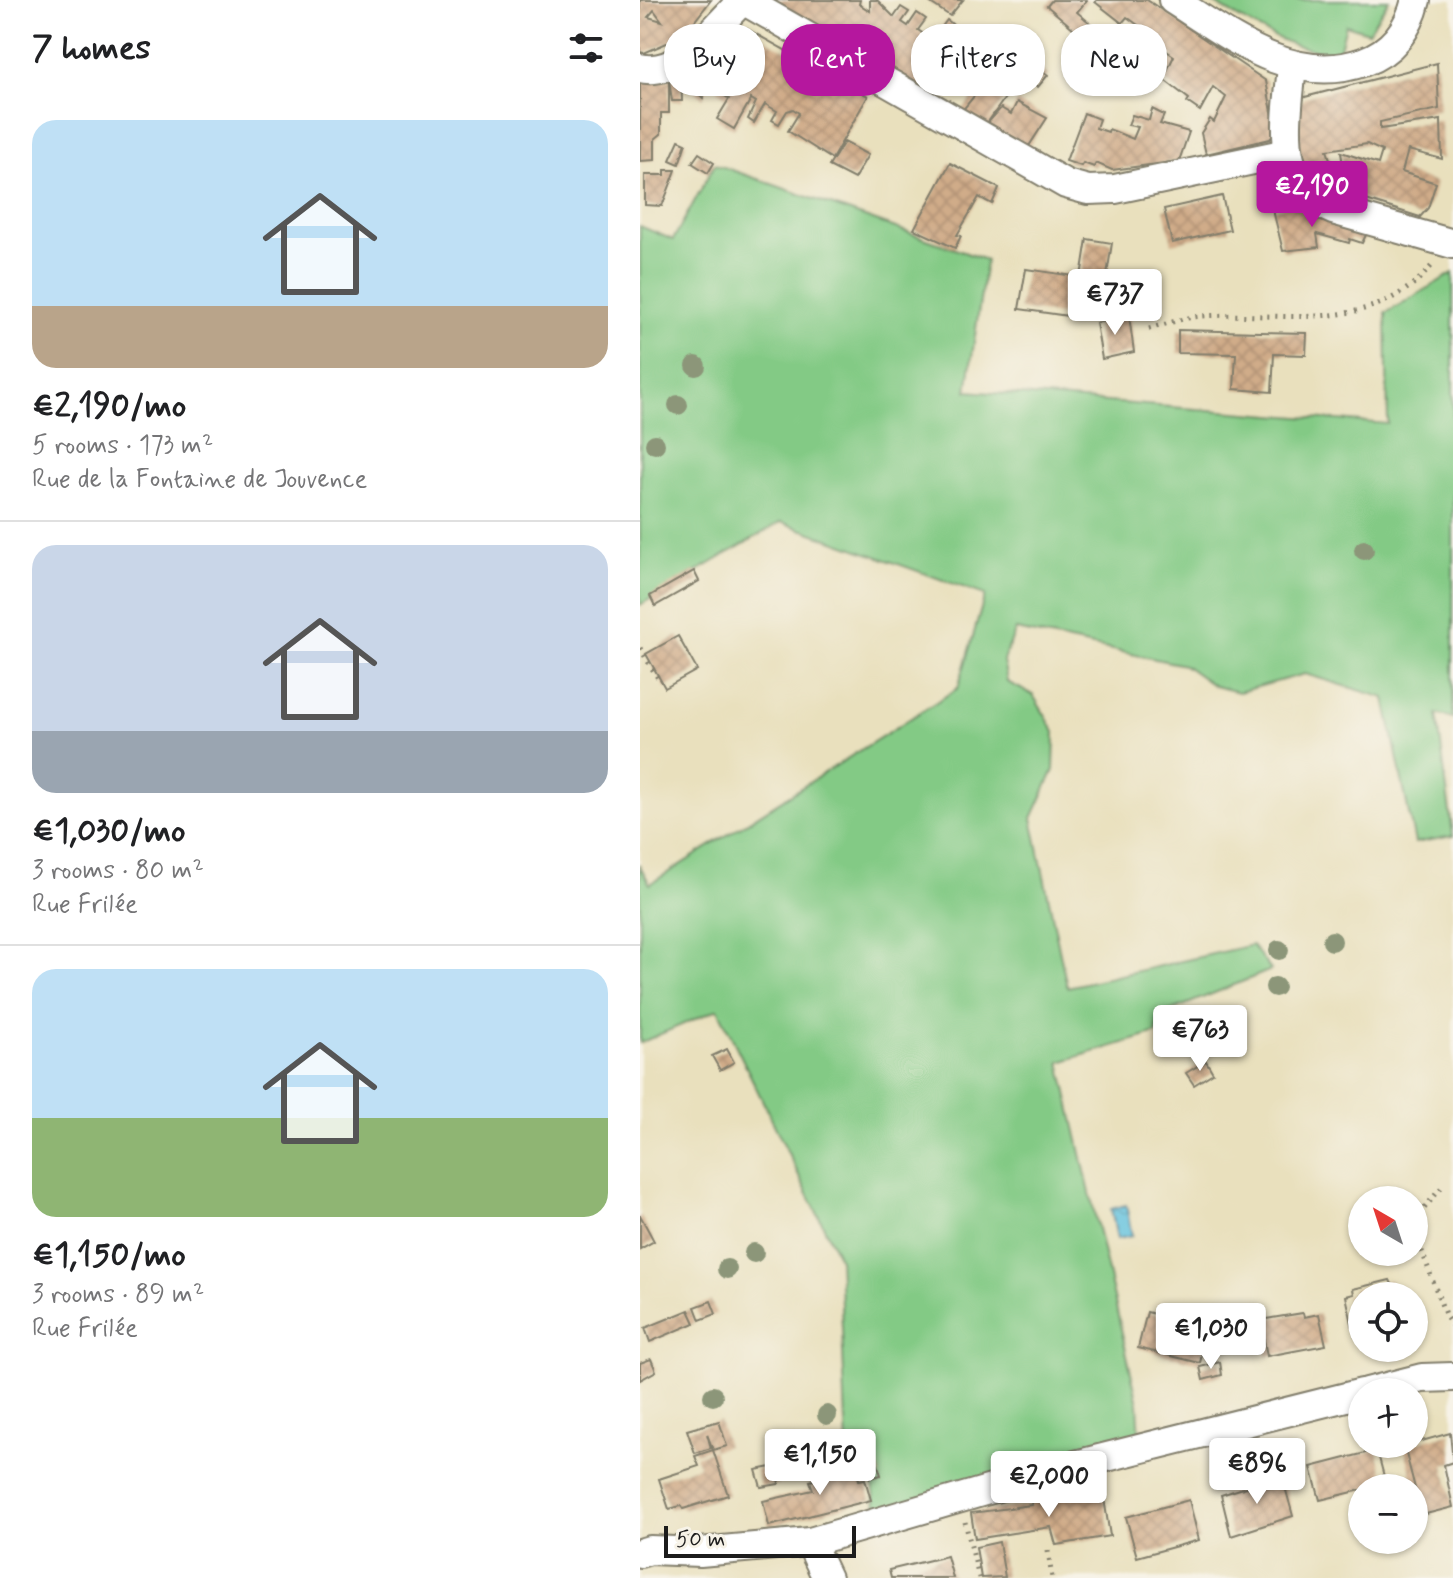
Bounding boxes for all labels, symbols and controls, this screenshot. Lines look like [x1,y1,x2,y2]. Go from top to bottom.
chip: Buy [664,24,765,96]
chip: Rent [781,24,895,96]
chip: Filters [911,24,1045,96]
chip: New [1061,24,1167,96]
text: 7 homes [32,26,151,71]
icon: filters [564,26,608,70]
pin: €2,190 [1247,161,1377,229]
text: €2,190 [1275,170,1349,204]
icon: home [248,172,392,316]
pin: €737 [1068,269,1162,337]
text: €737 [1086,278,1144,312]
text: €2,190/mo [32,384,186,429]
text: 5 rooms · 173 m² [32,429,213,463]
text: Rue de la Fontaine de Jouvence [32,463,367,497]
icon: home [248,597,392,741]
text: €1,030/mo [32,809,186,854]
text: 3 rooms · 80 m² [32,854,204,888]
text: Rue Frilée [32,888,138,922]
pin: €763 [1153,1005,1247,1073]
text: €763 [1171,1014,1229,1048]
icon: home [248,1021,392,1165]
north arrow [1348,1186,1428,1266]
map controls [1348,1186,1428,1554]
text: €1,150/mo [32,1233,186,1278]
text: 3 rooms · 89 m² [32,1278,204,1312]
button: locate [1348,1282,1428,1362]
pin: €1,030 [1146,1303,1276,1371]
text: Rue Frilée [32,1312,138,1346]
text: €1,030 [1174,1312,1248,1346]
button: + [1348,1378,1428,1458]
pin: €1,150 [755,1429,885,1497]
text: €1,150 [783,1438,857,1472]
pin: €896 [1210,1438,1304,1506]
text: €896 [1227,1447,1287,1481]
pin: €2,000 [984,1451,1114,1519]
text: €2,000 [1009,1460,1089,1494]
button: − [1348,1474,1428,1554]
scale bar [664,1522,856,1558]
text: 50 m [676,1526,725,1554]

